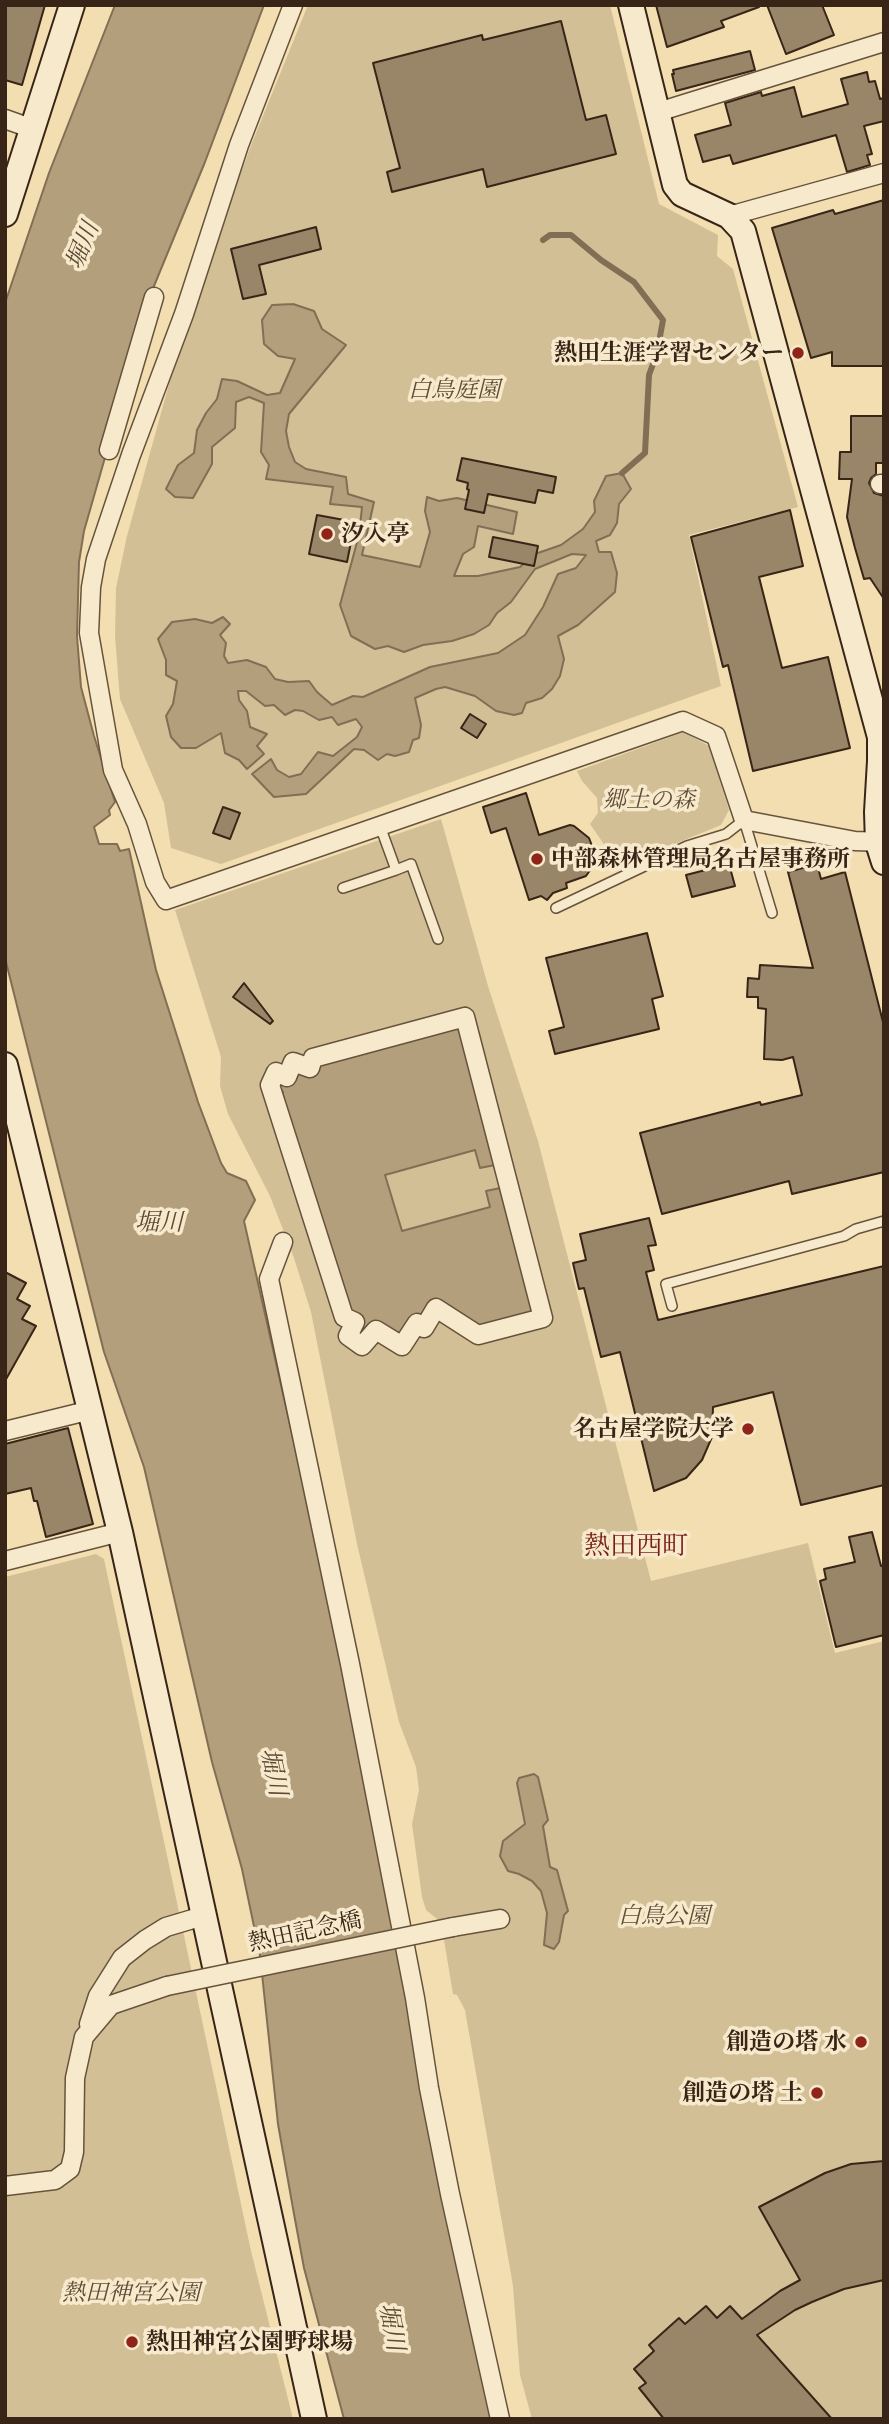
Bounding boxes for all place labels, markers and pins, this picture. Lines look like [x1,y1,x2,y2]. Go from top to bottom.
place label: 熱田生涯学習センター [554,339,784,367]
marker: 熱田生涯学習センター [790,345,806,361]
place label: 汐入亭 [341,520,410,548]
marker: 汐入亭 [319,526,335,542]
place label: 中部森林管理局名古屋事務所 [551,845,850,873]
marker: 中部森林管理局名古屋事務所 [529,851,545,867]
place label: 名古屋学院大学 [573,1415,734,1443]
marker: 名古屋学院大学 [740,1421,756,1437]
place label: 創造の塔 水 [726,2028,847,2056]
marker: 創造の塔 水 [853,2034,869,2050]
place label: 創造の塔 土 [682,2079,803,2107]
marker: 創造の塔 土 [809,2085,825,2101]
place label: 熱田神宮公園野球場 [146,2328,353,2356]
marker: 熱田神宮公園野球場 [124,2334,140,2350]

